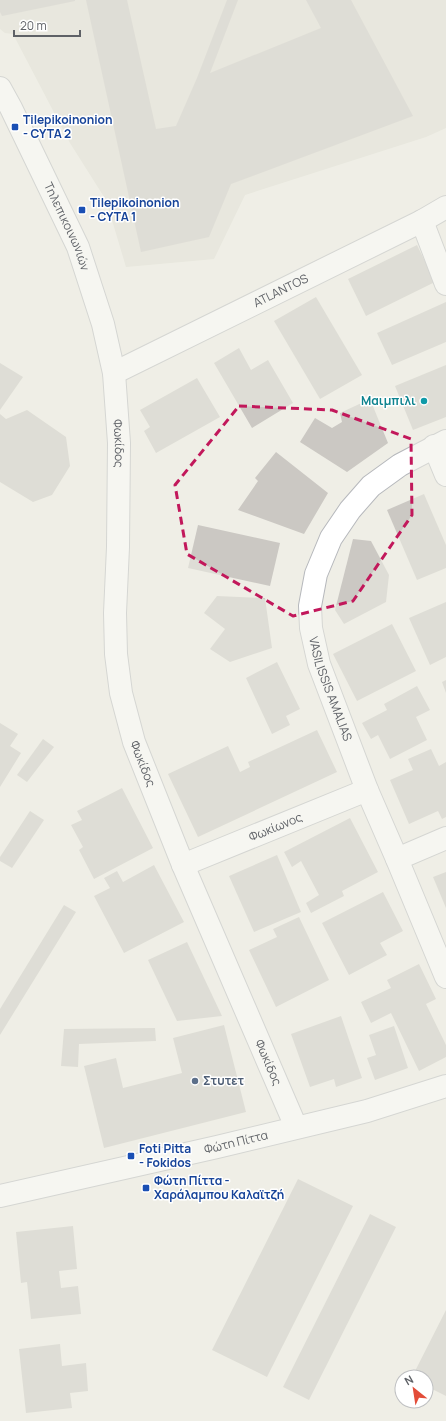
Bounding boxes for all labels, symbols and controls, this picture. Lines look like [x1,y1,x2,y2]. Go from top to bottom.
scale bar [14,12,80,38]
text: 20 m [20,17,47,34]
place label: Tilepikoinonion - CYTA 2 [23,111,113,142]
marker: Tilepikoinonion - CYTA 2 [10,122,20,132]
street label: Τηλεπικοινωνιών [40,179,94,273]
place label: Tilepikoinonion - CYTA 1 [90,194,180,225]
marker: Tilepikoinonion - CYTA 1 [77,205,87,215]
street label: ATLANTOS [250,269,311,311]
place label: Μαιμπιλι [361,392,416,409]
marker: Μαιμπιλι [419,396,429,406]
street label: Φωκίδος [109,419,128,468]
street label: VASILISSIS AMALIAS [305,635,357,743]
street label: Φωκίδος [126,738,160,790]
street label: Φωκίωνος [246,808,305,845]
street label: Φωκίδος [251,1037,286,1088]
place label: Στυτετ [203,1072,244,1089]
marker: Στυτετ [190,1076,200,1086]
street label: Φώτη Πίττα [202,1126,269,1158]
place label: Foti Pitta - Fokidos [139,1140,191,1171]
marker: Foti Pitta - Fokidos [126,1151,136,1161]
place label: Φώτη Πίττα - Χαράλαμπου Καλαϊτζή [154,1172,284,1203]
marker: Φώτη Πίττα - Χαράλαμπου Καλαϊτζή [141,1183,151,1193]
north arrow [394,1369,434,1409]
text: N [402,1371,416,1388]

